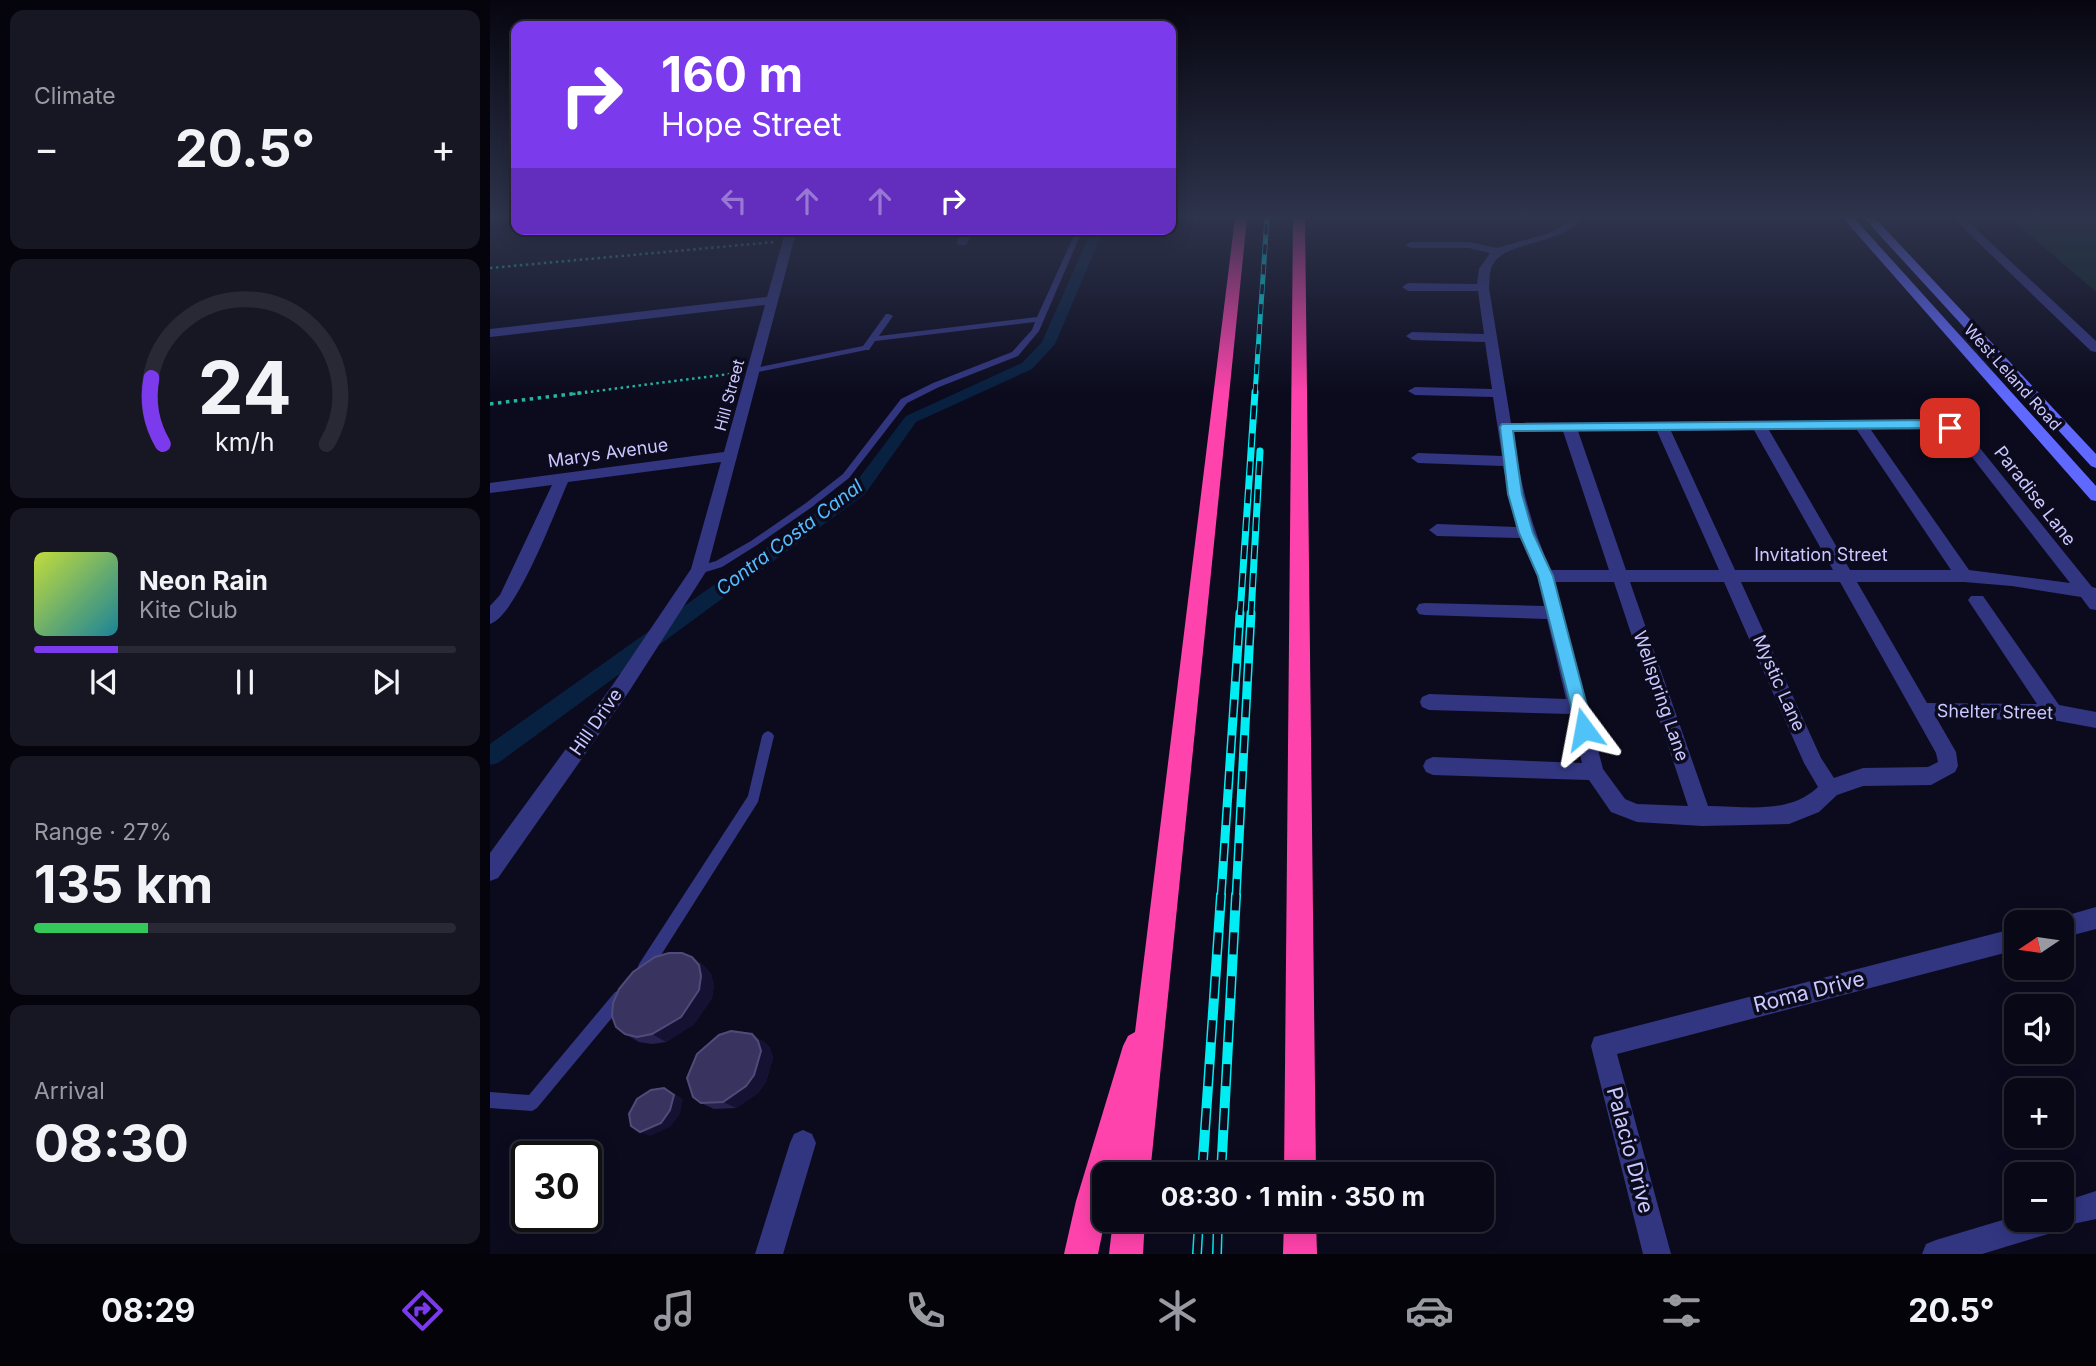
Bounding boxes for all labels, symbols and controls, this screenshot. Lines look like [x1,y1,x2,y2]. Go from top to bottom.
text: 160 m [661,45,803,104]
icon: right [546,49,637,140]
text: Climate [34,82,116,110]
text: Hope Street [661,105,842,144]
text: 20.5° [175,117,315,180]
text: − [34,125,59,171]
text: + [431,125,456,171]
icon: left [715,182,753,220]
icon: ahead [788,182,826,220]
icon: ahead [861,182,899,220]
icon: right [934,182,972,220]
street label: West Leland Road [1960,320,2066,434]
text: 24 [198,344,292,433]
street label: Hill Street [710,357,748,433]
pin [1920,398,1980,458]
icon: arrive [1931,409,1969,447]
text: km/h [215,427,275,457]
street label: Marys Avenue [546,434,669,471]
street label: Paradise Lane [1990,442,2081,550]
water label: Contra Costa Canal [711,474,868,600]
street label: Invitation Street [1754,544,1888,565]
text: Neon Rain [139,565,268,596]
text: Kite Club [139,596,238,624]
street label: Wellspring Lane [1629,628,1694,764]
street label: Mystic Lane [1749,631,1810,734]
icon: previous [85,663,123,701]
icon: pause [226,663,264,701]
icon: next [367,663,405,701]
street label: Hill Drive [565,684,626,759]
position arrow [1547,692,1621,766]
street label: Shelter Street [1937,700,2053,723]
text: Range · 27% [34,818,172,846]
text: 135 km [34,853,213,916]
north arrow [2004,910,2074,980]
map controls [2004,910,2074,1232]
street label: Roma Drive [1751,966,1867,1017]
button: sound [2004,994,2074,1064]
text: Arrival [34,1077,105,1105]
button: + [2004,1078,2074,1148]
street label: Palacio Drive [1602,1084,1659,1216]
text: 08:30 [34,1112,189,1175]
speed limit sign: 30 [511,1141,602,1232]
button: − [2004,1162,2074,1232]
text: 08:30 · 1 min · 350 m [1161,1181,1425,1212]
icon: directions [398,1286,447,1335]
icon: music [650,1286,699,1335]
icon: phone [901,1286,950,1335]
icon: climate [1153,1286,1202,1335]
icon: car [1405,1286,1454,1335]
icon: filters [1657,1286,1706,1335]
text: 08:29 [101,1291,195,1330]
text: 20.5° [1908,1291,1995,1330]

